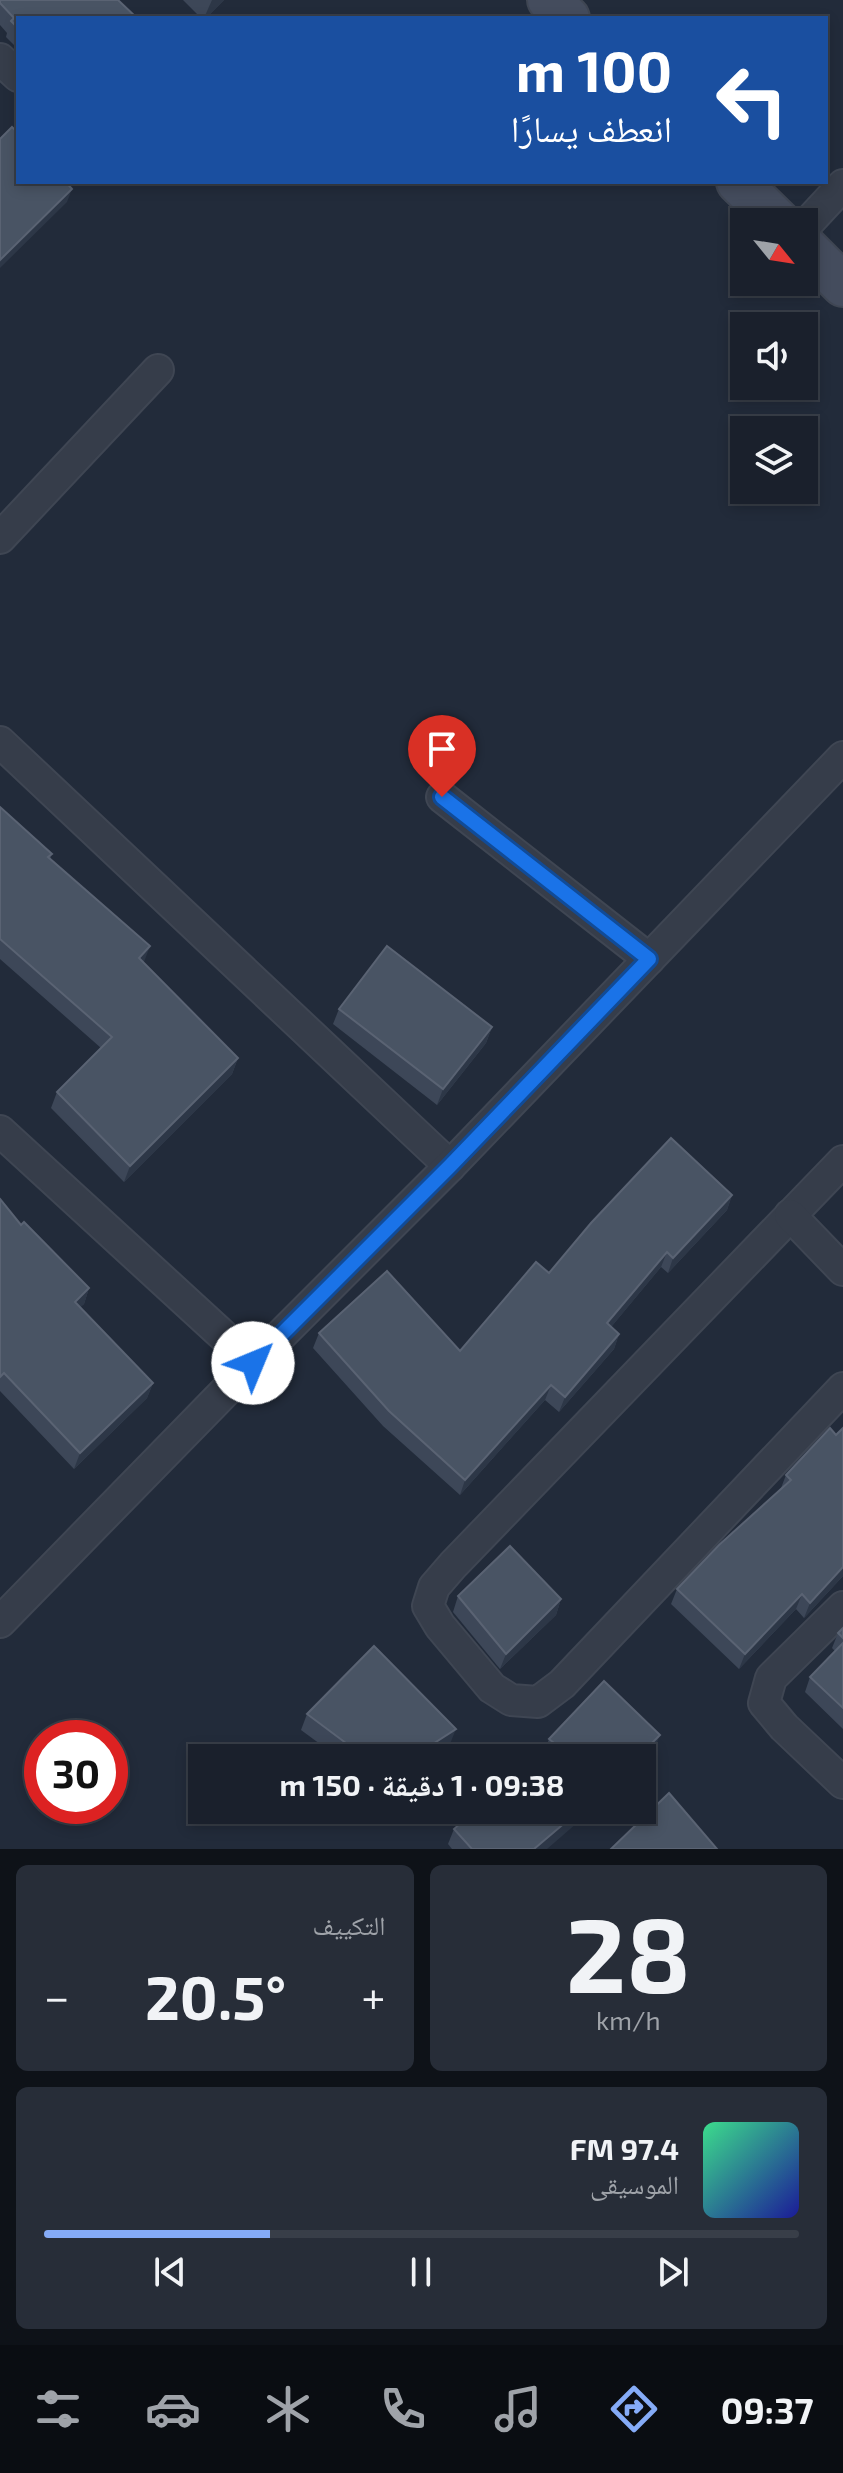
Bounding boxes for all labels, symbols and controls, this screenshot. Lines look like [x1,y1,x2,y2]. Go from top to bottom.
text: 100 m [516,36,672,103]
icon: left [700,48,804,152]
text: انعطف يسارًا [511,106,672,149]
north arrow [730,208,818,296]
map controls [730,208,818,504]
button: sound [730,312,818,400]
button: layers [730,416,818,504]
pin [408,715,476,797]
icon: arrive [420,727,464,771]
position arrow [211,1321,295,1405]
speed limit sign: 30 [24,1720,128,1824]
text: 09:38 · 1 دقيقة · 150 m [280,1766,564,1802]
text: 28 [566,1889,691,2014]
text: التكييف [313,1909,386,1940]
text: 20.5° [145,1960,286,2032]
text: − [44,1969,70,2022]
text: + [361,1969,386,2022]
text: km/h [596,2004,661,2035]
text: 97.4 FM [570,2130,679,2166]
text: الموسيقى [590,2168,679,2199]
icon: previous [148,2250,192,2294]
icon: pause [399,2250,443,2294]
icon: next [651,2250,695,2294]
icon: filters [30,2381,86,2437]
icon: car [145,2381,201,2437]
icon: climate [260,2381,316,2437]
icon: phone [375,2381,431,2437]
icon: music [490,2381,546,2437]
icon: directions [606,2381,662,2437]
text: 09:37 [721,2388,813,2431]

